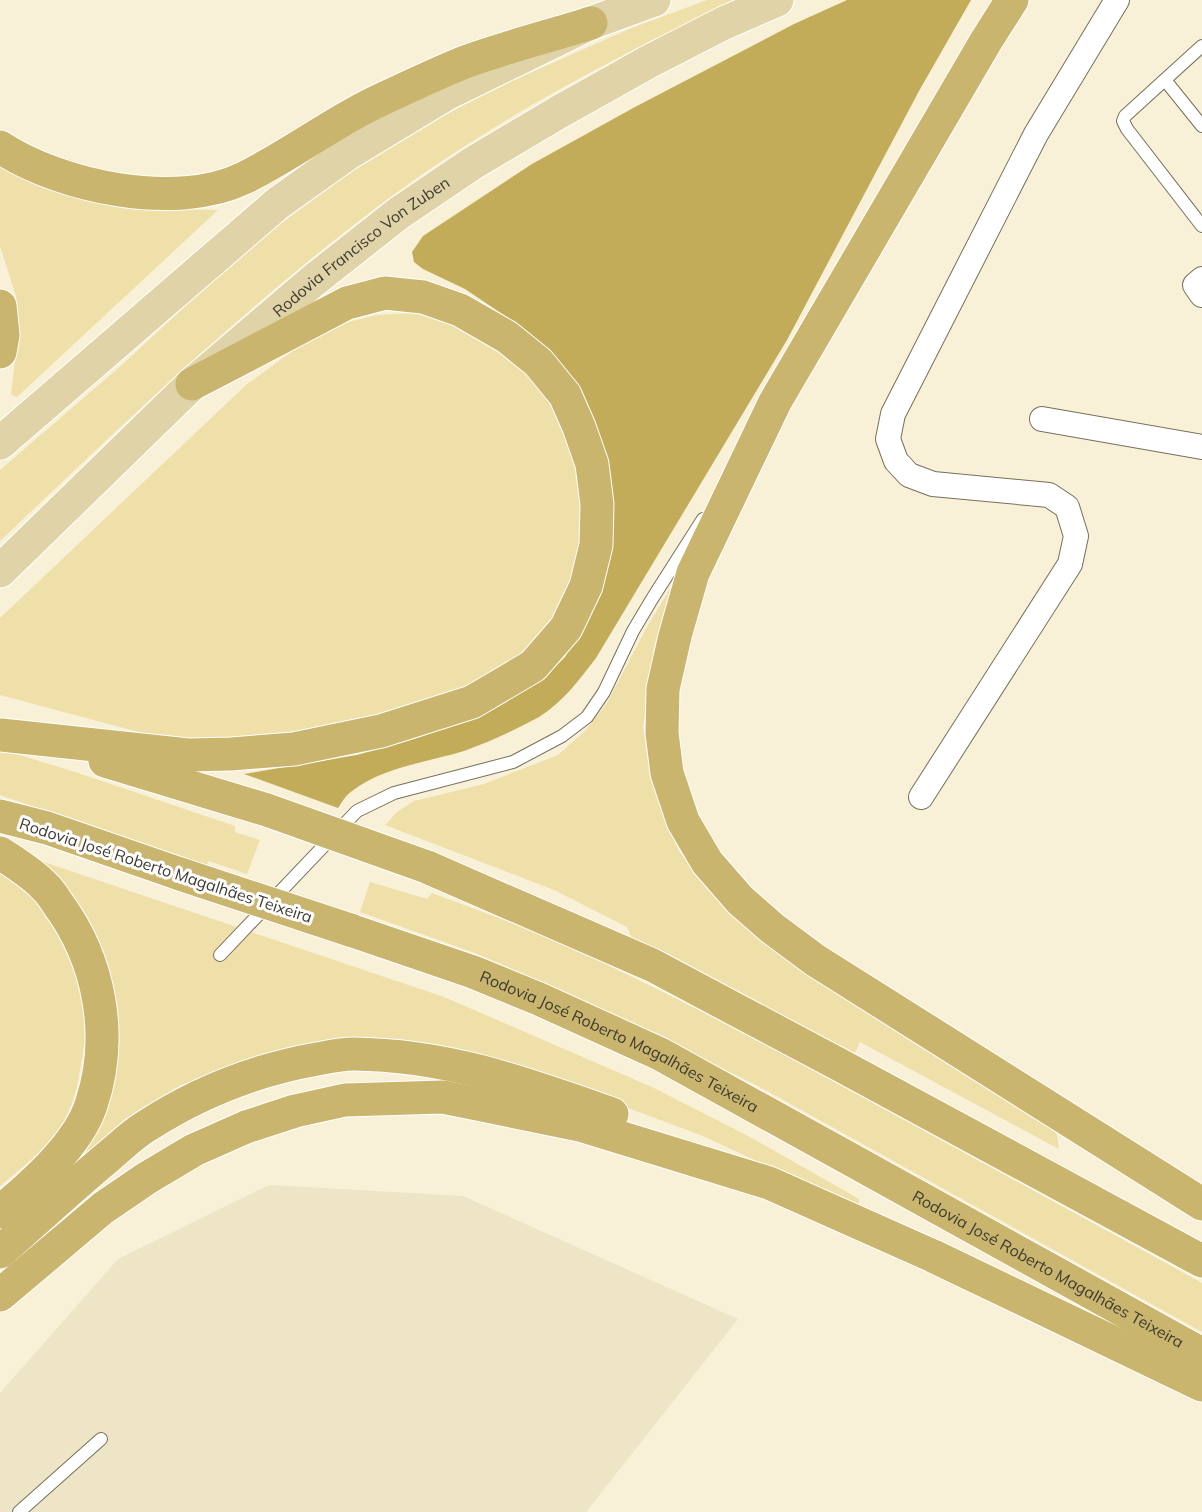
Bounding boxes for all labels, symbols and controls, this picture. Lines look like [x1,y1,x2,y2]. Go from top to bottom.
street label: Rodovia Francisco Von Zuben [268,172,453,321]
street label: Rodovia José Roberto Magalhães Teixeira [17,813,315,927]
street label: Rodovia José Roberto Magalhães Teixeira [477,966,762,1117]
street label: Rodovia José Roberto Magalhães Teixeira [909,1186,1187,1352]

